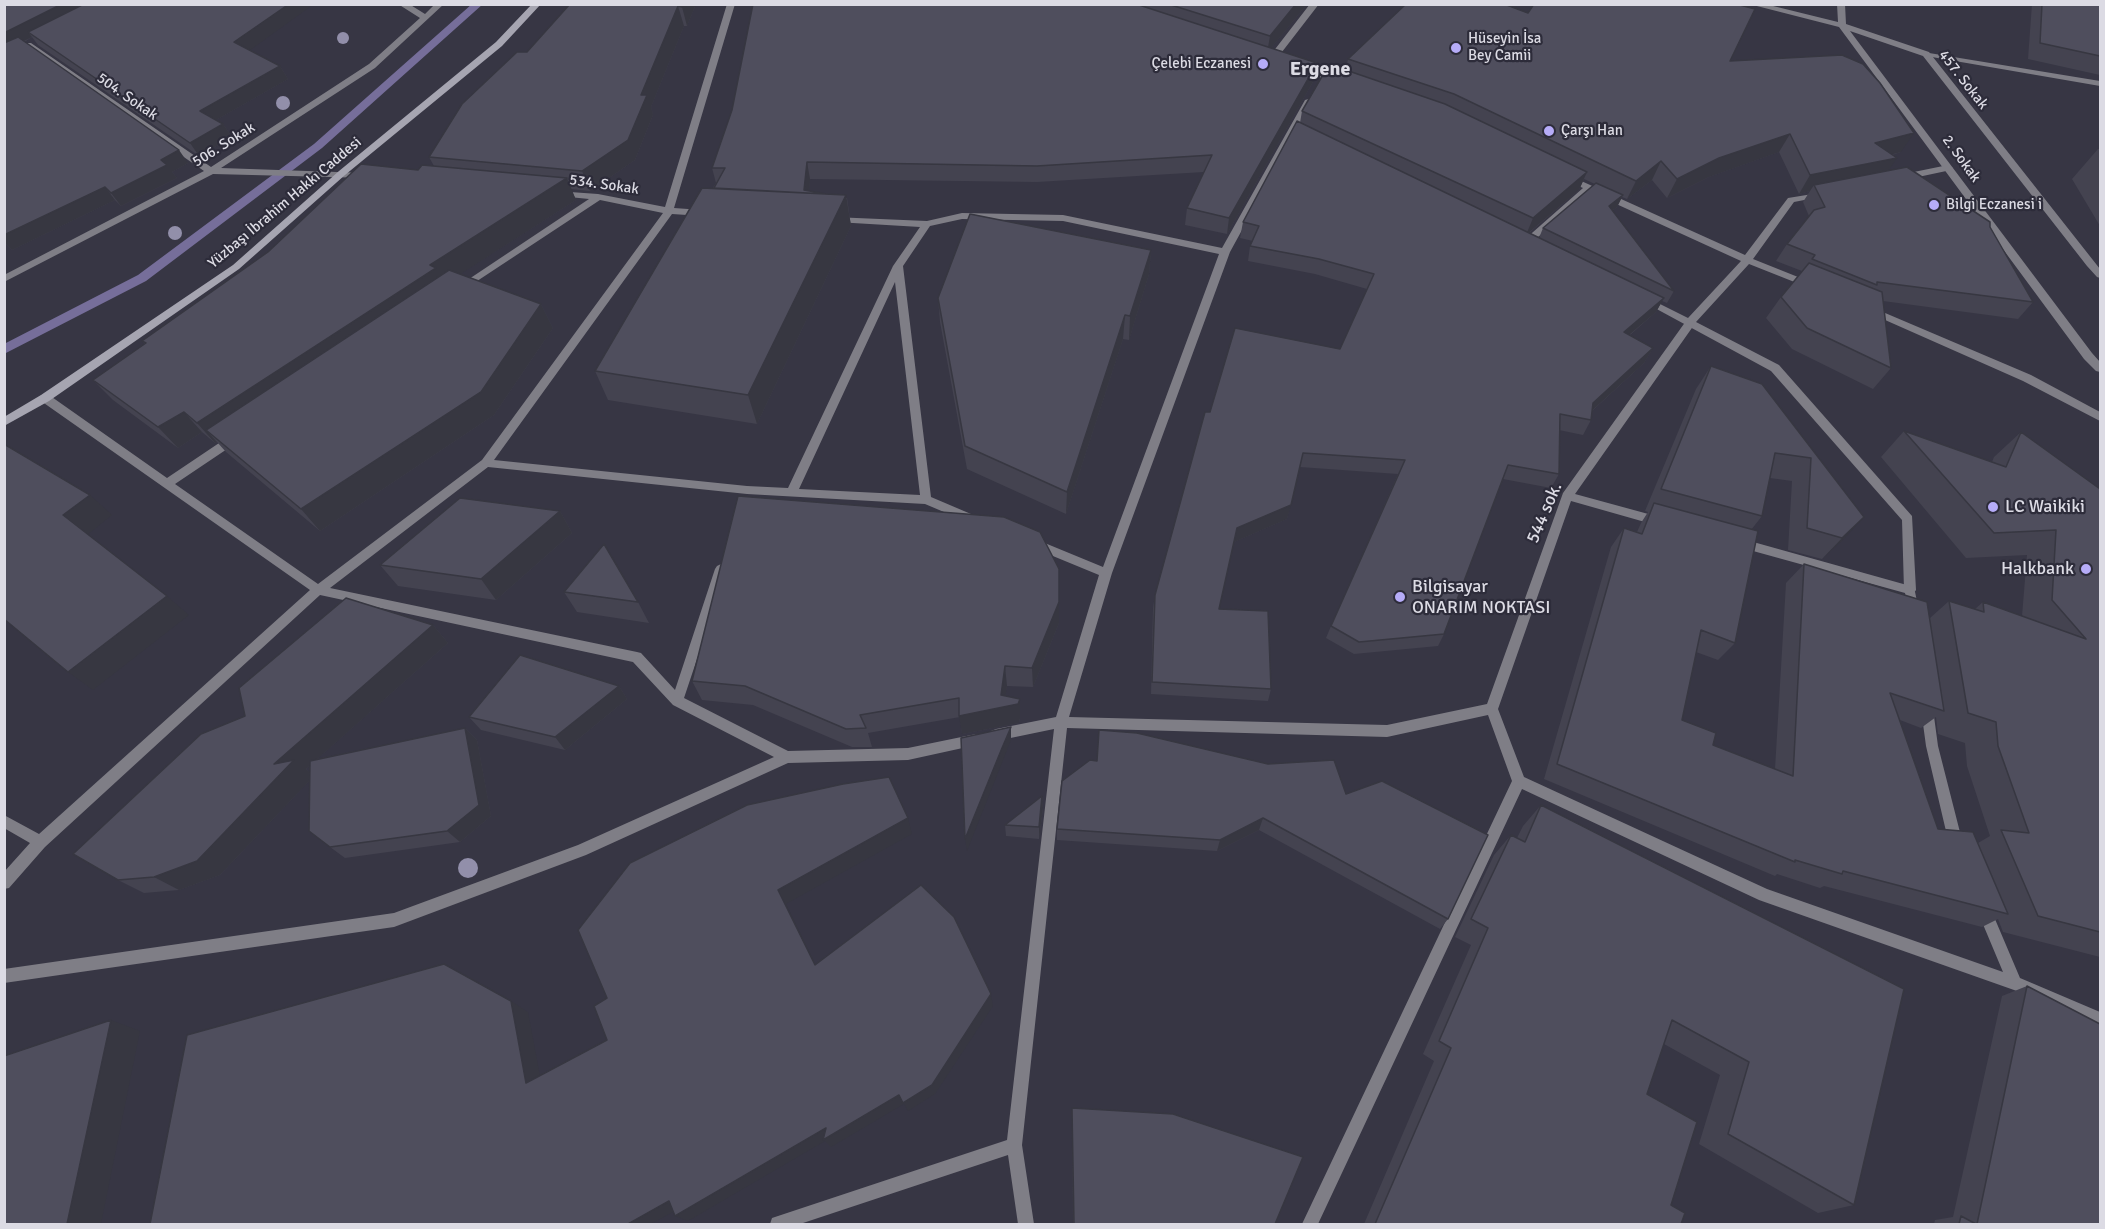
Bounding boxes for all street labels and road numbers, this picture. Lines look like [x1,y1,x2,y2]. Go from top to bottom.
street label: 457. Sokak [1934,47,1992,113]
street label: 504. Sokak [93,69,161,125]
street label: 506. Sokak [189,119,259,171]
street label: 2. Sokak [1938,132,1984,186]
street label: Yüzbaşı İbrahim Hakkı Caddesi [205,133,365,273]
street label: 534. Sokak [568,171,640,199]
street label: 544 sok. [1523,479,1567,547]

